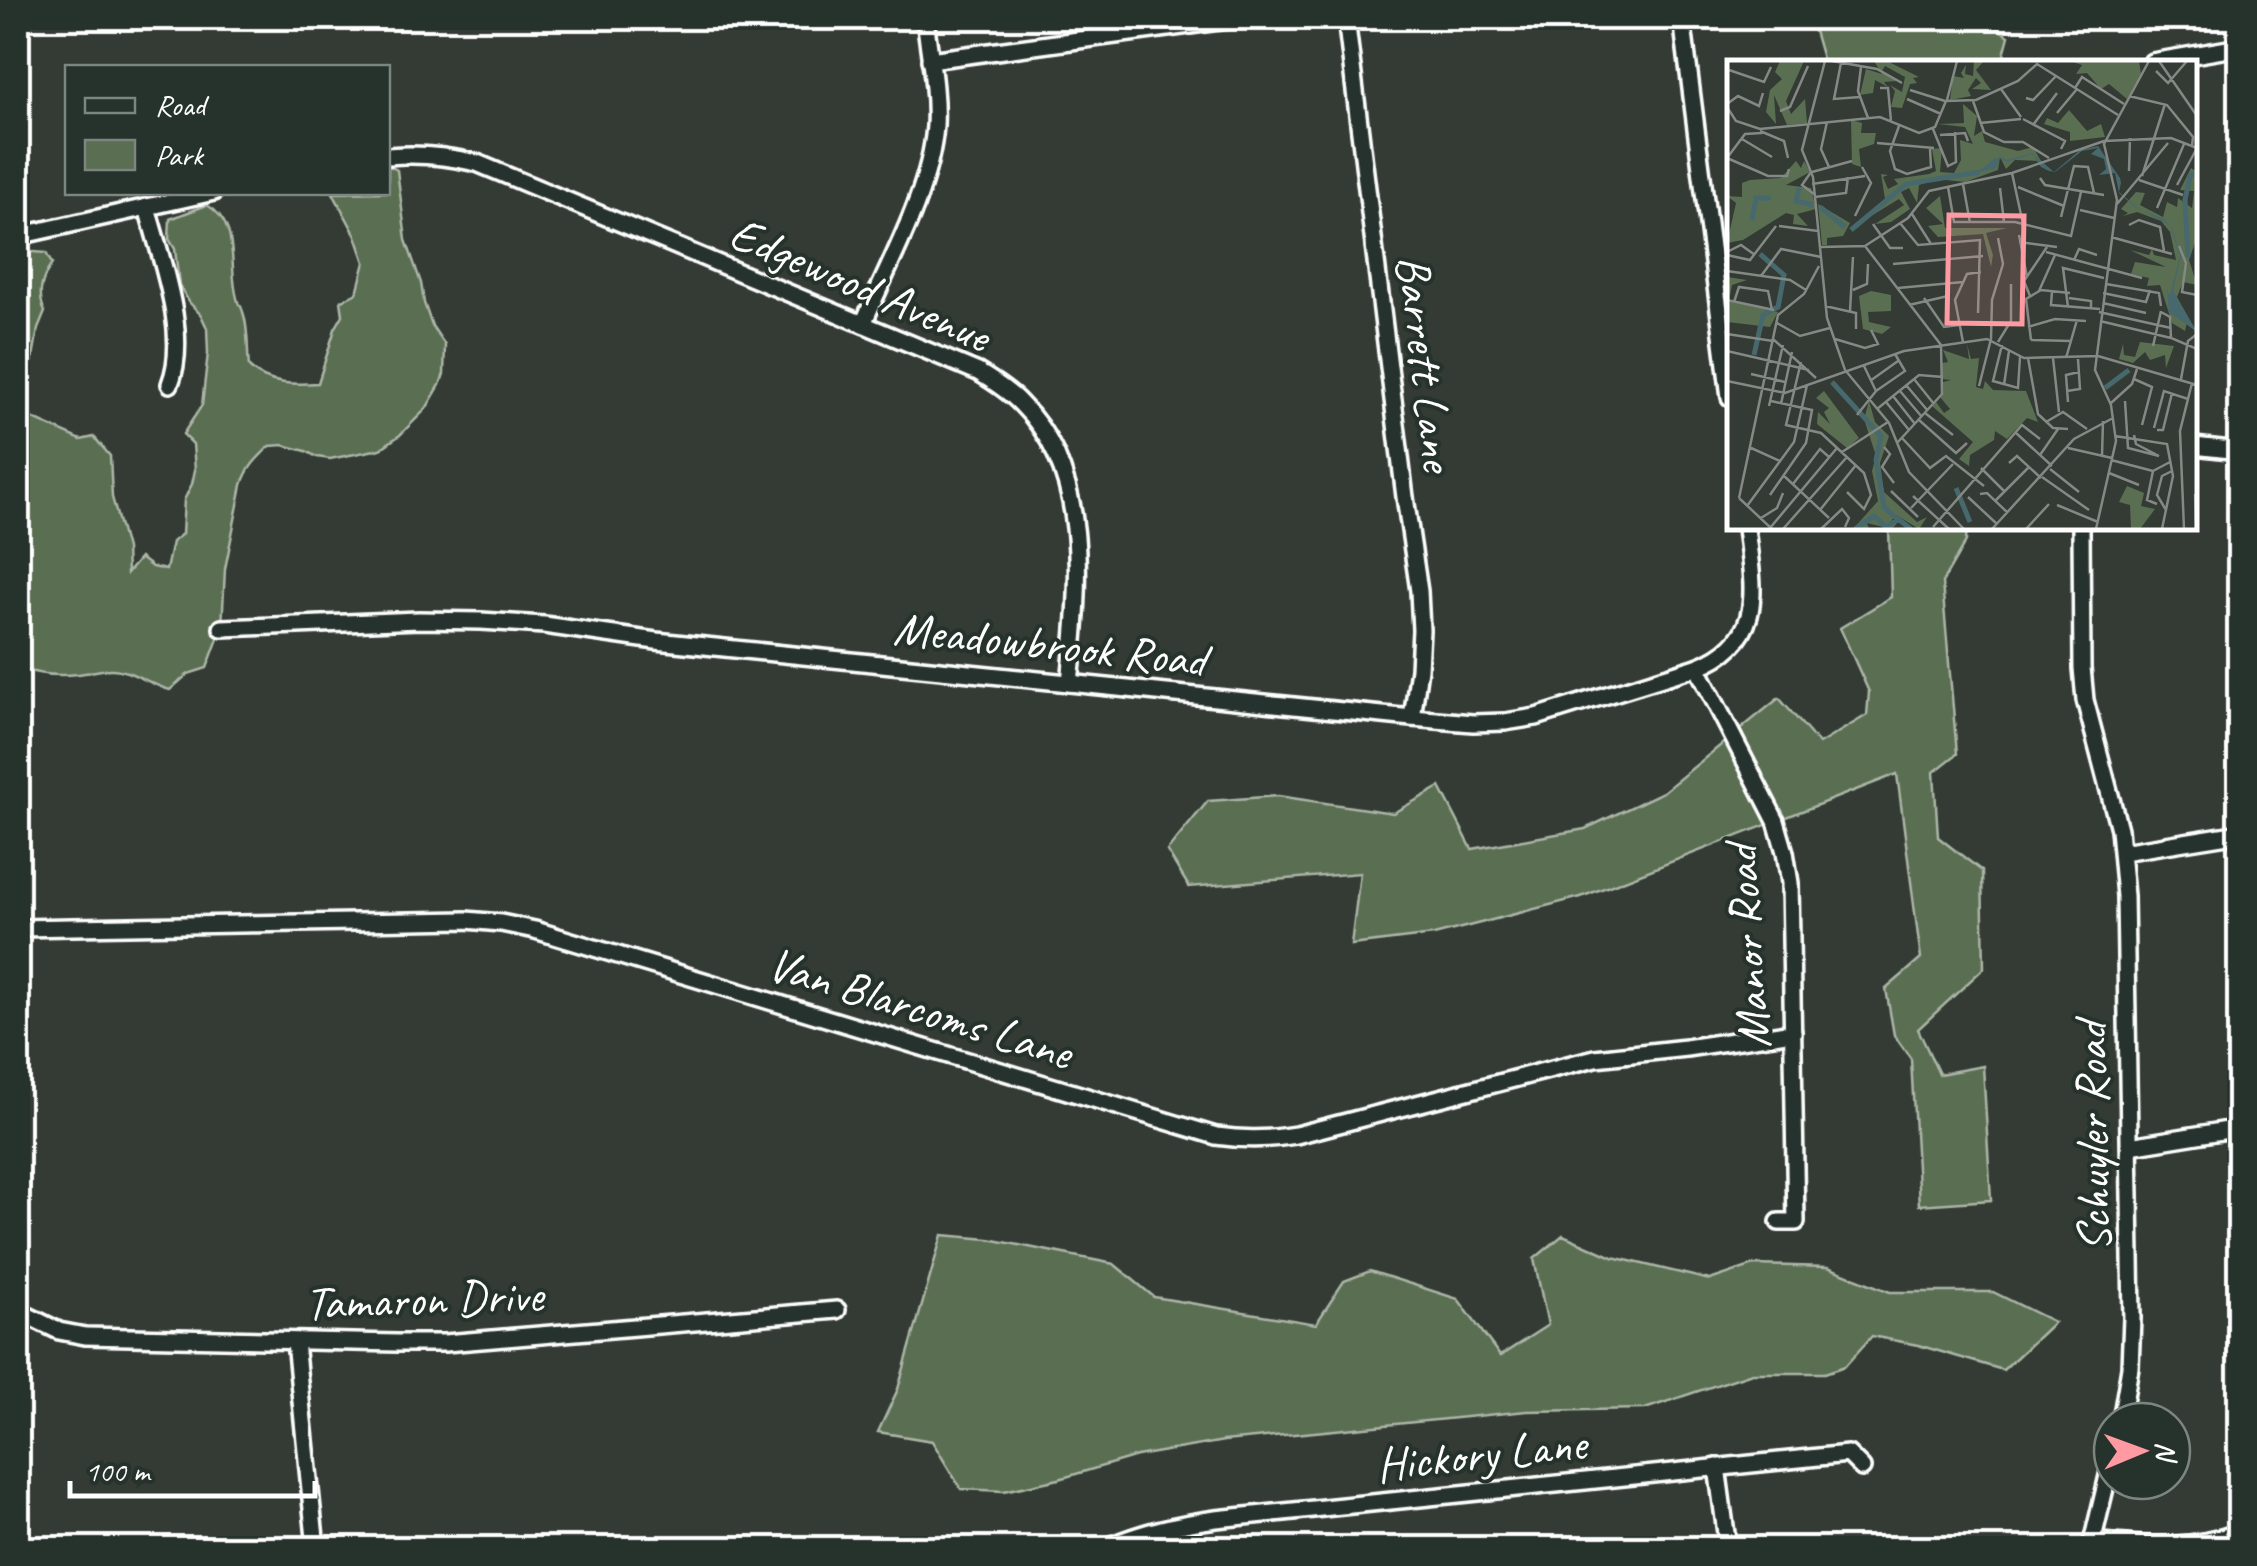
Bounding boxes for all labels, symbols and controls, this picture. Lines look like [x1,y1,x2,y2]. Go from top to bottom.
inset map [1727,60,2197,530]
legend [65,65,390,195]
text: Road [155,86,209,124]
text: Park [155,136,205,174]
street label: Edgewood Avenue [721,202,1002,367]
street label: Barrett Lane [1383,252,1469,478]
street label: Meadowbrook Road [891,598,1215,691]
street label: Manor Road [1710,837,1784,1051]
street label: Van Blarcoms Lane [761,933,1082,1084]
street label: Schuyler Road [2060,1015,2124,1253]
street label: Tamaron Drive [304,1265,548,1333]
north arrow [2092,1401,2192,1501]
street label: Hickory Lane [1373,1413,1592,1495]
scale bar [70,1436,315,1498]
text: N [2149,1442,2184,1464]
text: 100 m [85,1452,152,1490]

